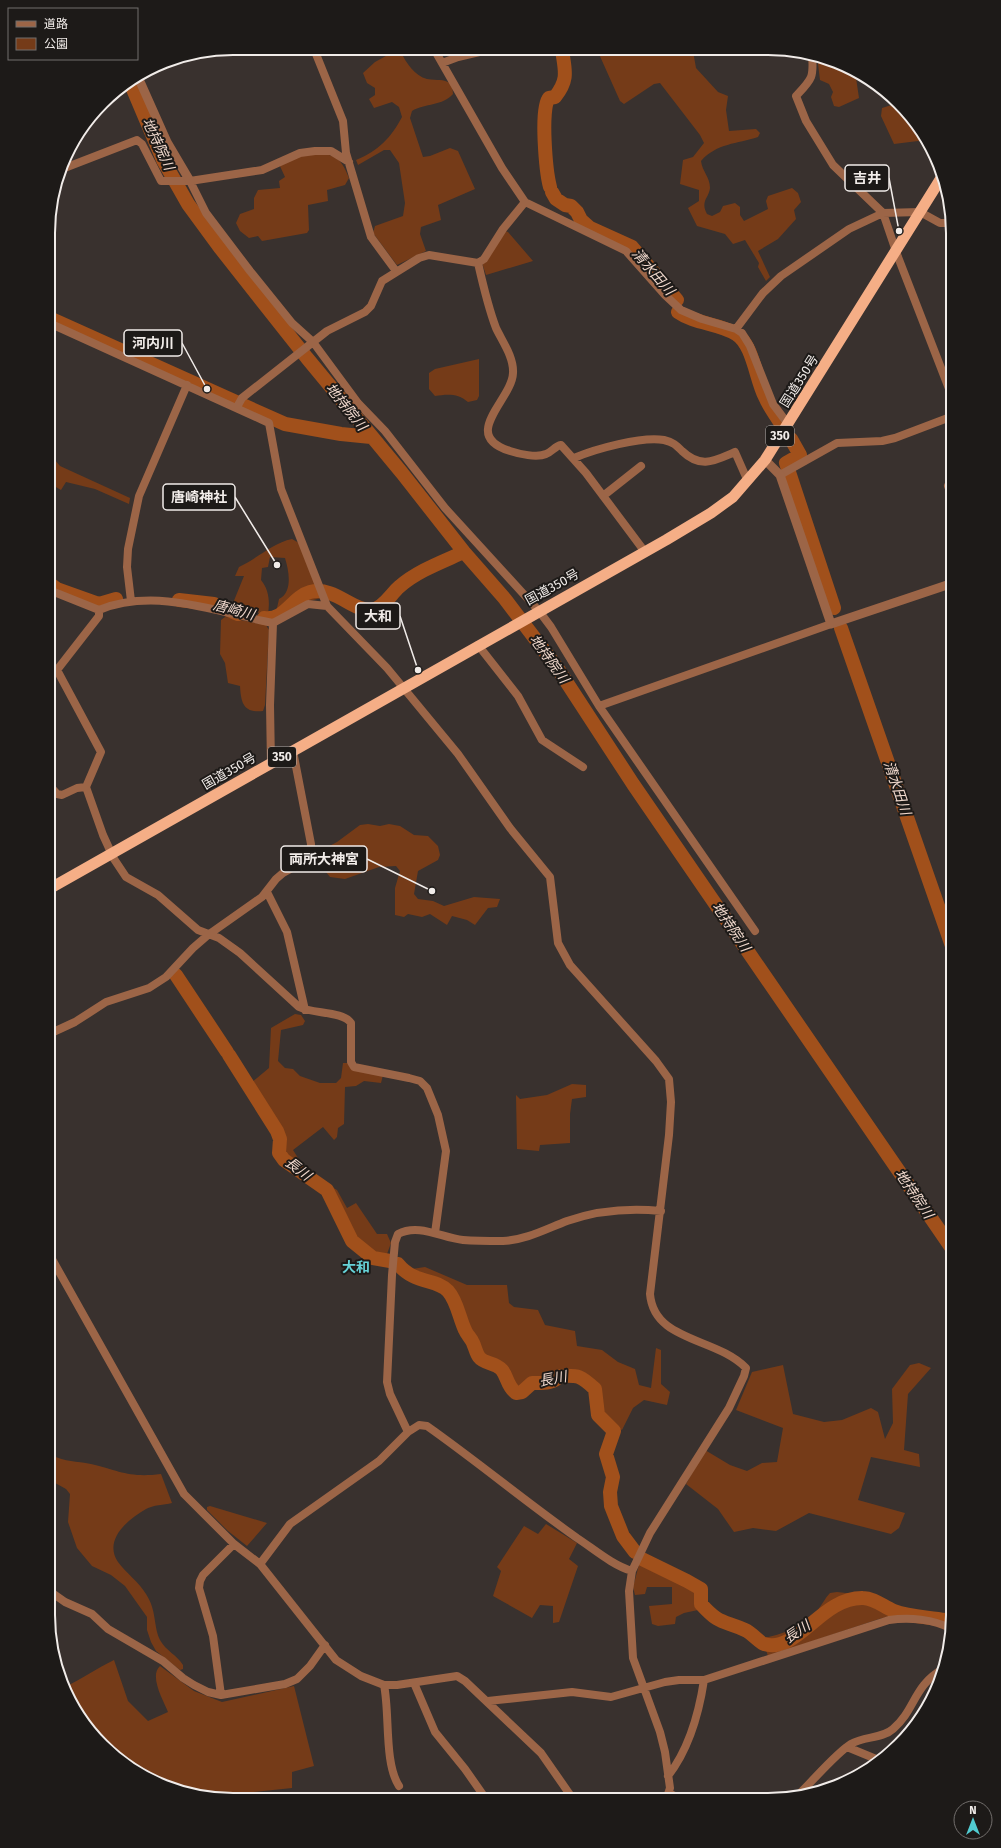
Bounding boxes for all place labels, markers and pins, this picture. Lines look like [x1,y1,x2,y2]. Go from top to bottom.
callout: 吉井 [845,165,889,191]
callout: 河内川 [124,330,182,356]
callout: 唐崎神社 [163,484,235,510]
callout: 大和 [356,603,400,629]
callout: 両所大神宮 [281,846,367,872]

